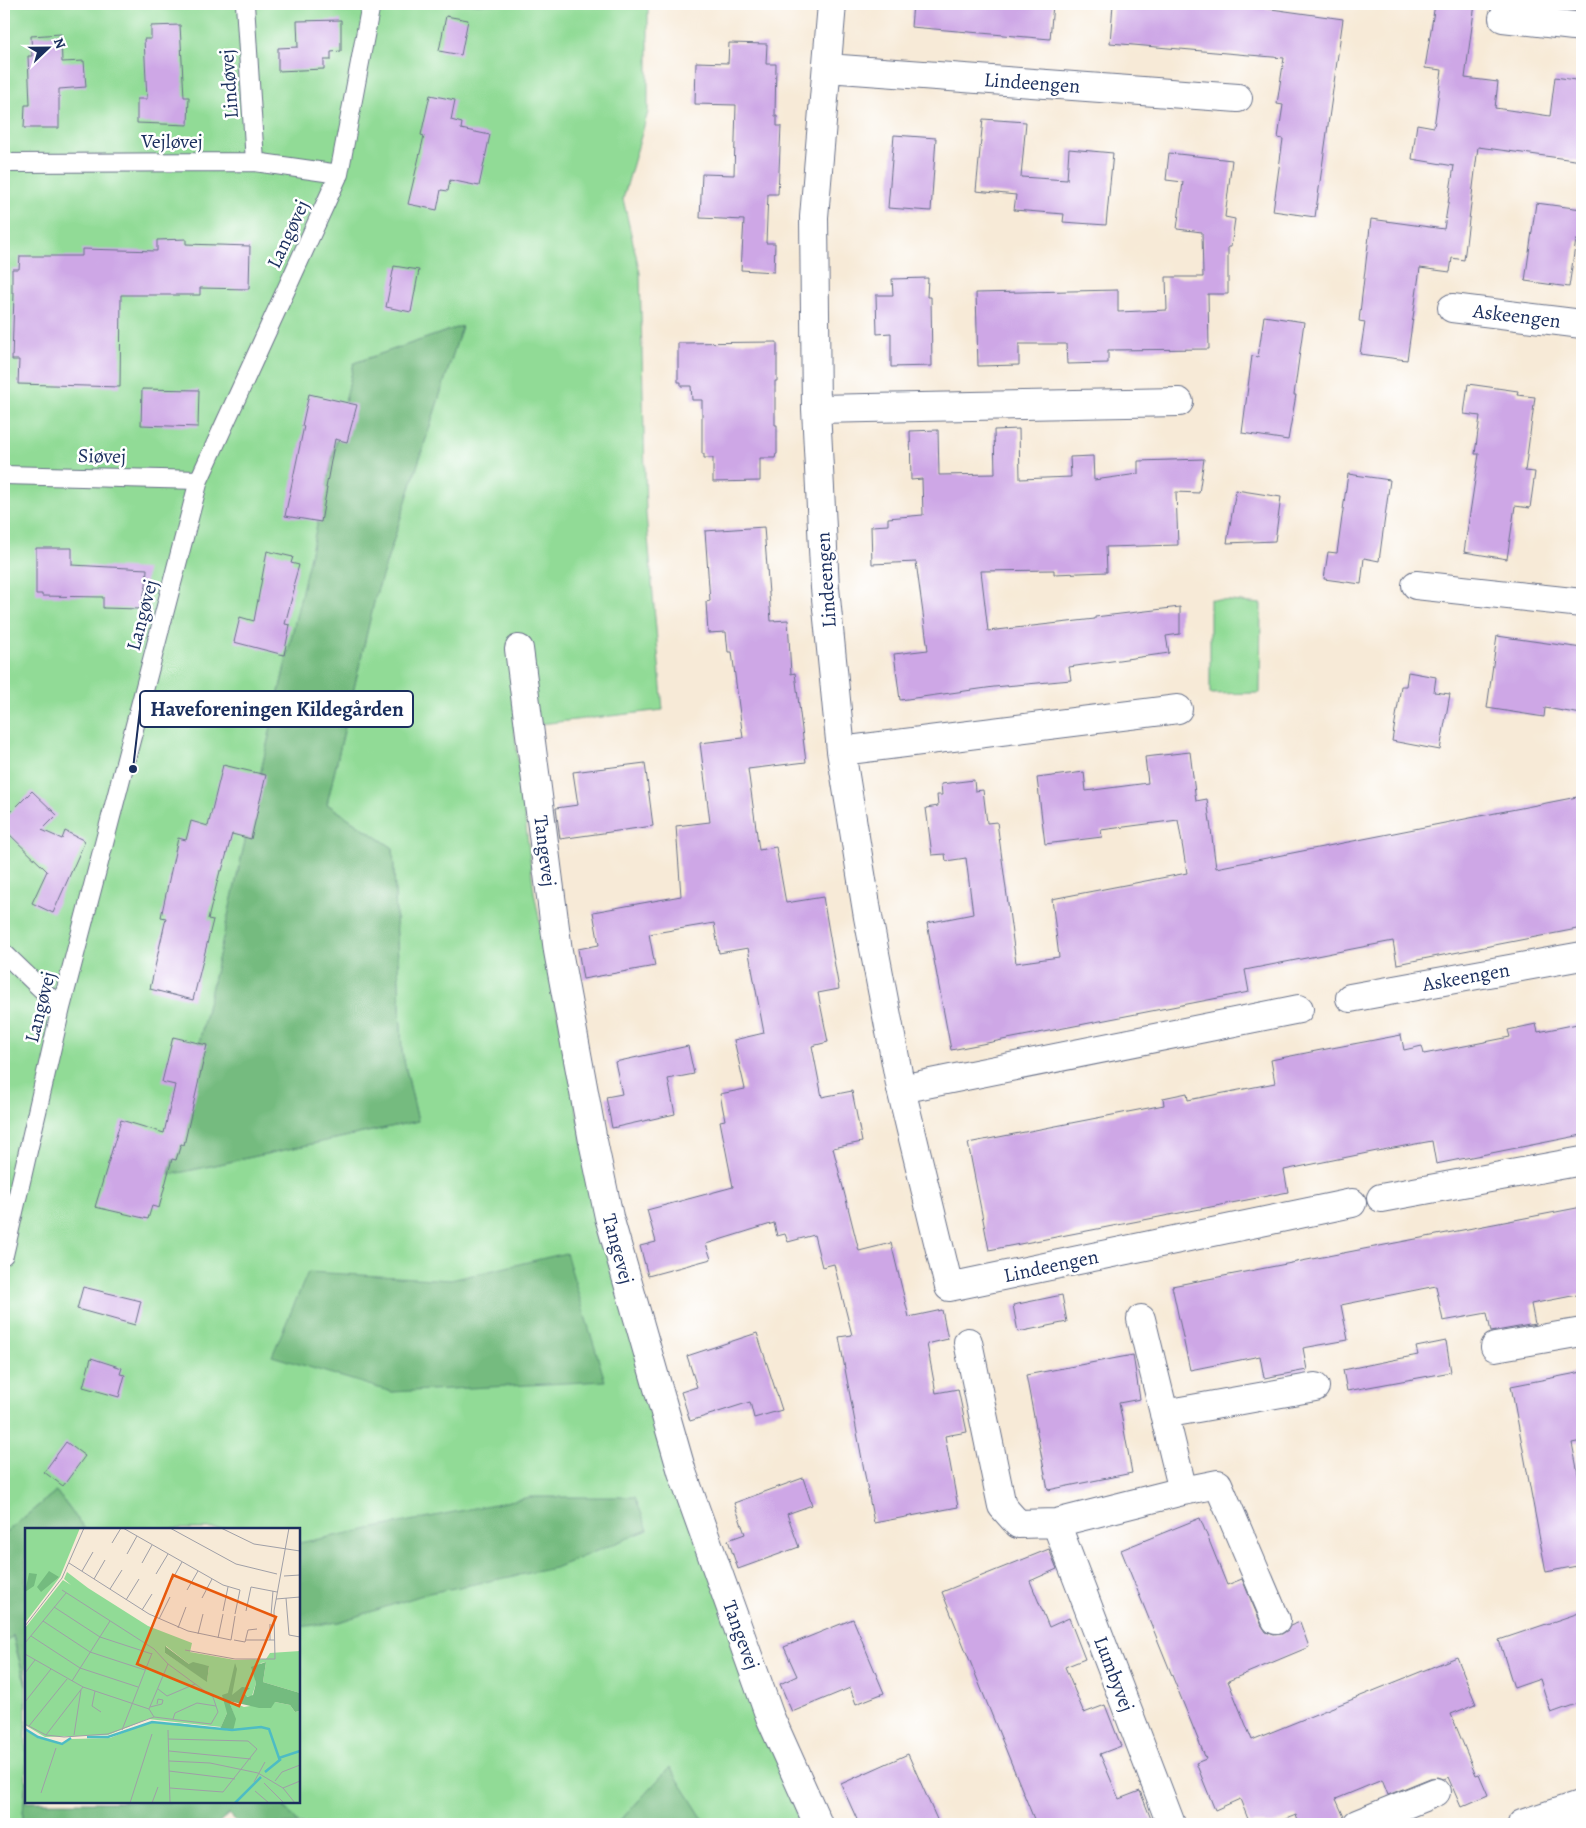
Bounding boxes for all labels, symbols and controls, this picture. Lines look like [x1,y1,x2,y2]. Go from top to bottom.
north arrow [22,22,72,72]
text: N [49,35,70,52]
street label: Lindøvej [213,48,245,120]
street label: Lindeengen [983,66,1081,100]
street label: Vejløvej [140,128,203,155]
street label: Langøvej [260,195,316,273]
street label: Askeengen [1471,297,1562,335]
street label: Siøvej [78,442,126,470]
street label: Lindeengen [809,531,843,629]
street label: Langøvej [120,576,164,654]
callout: Haveforeningen Kildegården [140,691,413,727]
text: Haveforeningen Kildegården [150,695,404,723]
street label: Tangevej [527,814,563,888]
street label: Askeengen [1419,956,1512,998]
street label: Langøvej [18,969,62,1045]
street label: Tangevej [596,1211,640,1287]
street label: Lindeengen [1001,1243,1101,1289]
inset map [25,1528,300,1803]
street label: Tangevej [716,1597,766,1673]
street label: Lumbyvej [1087,1632,1141,1716]

